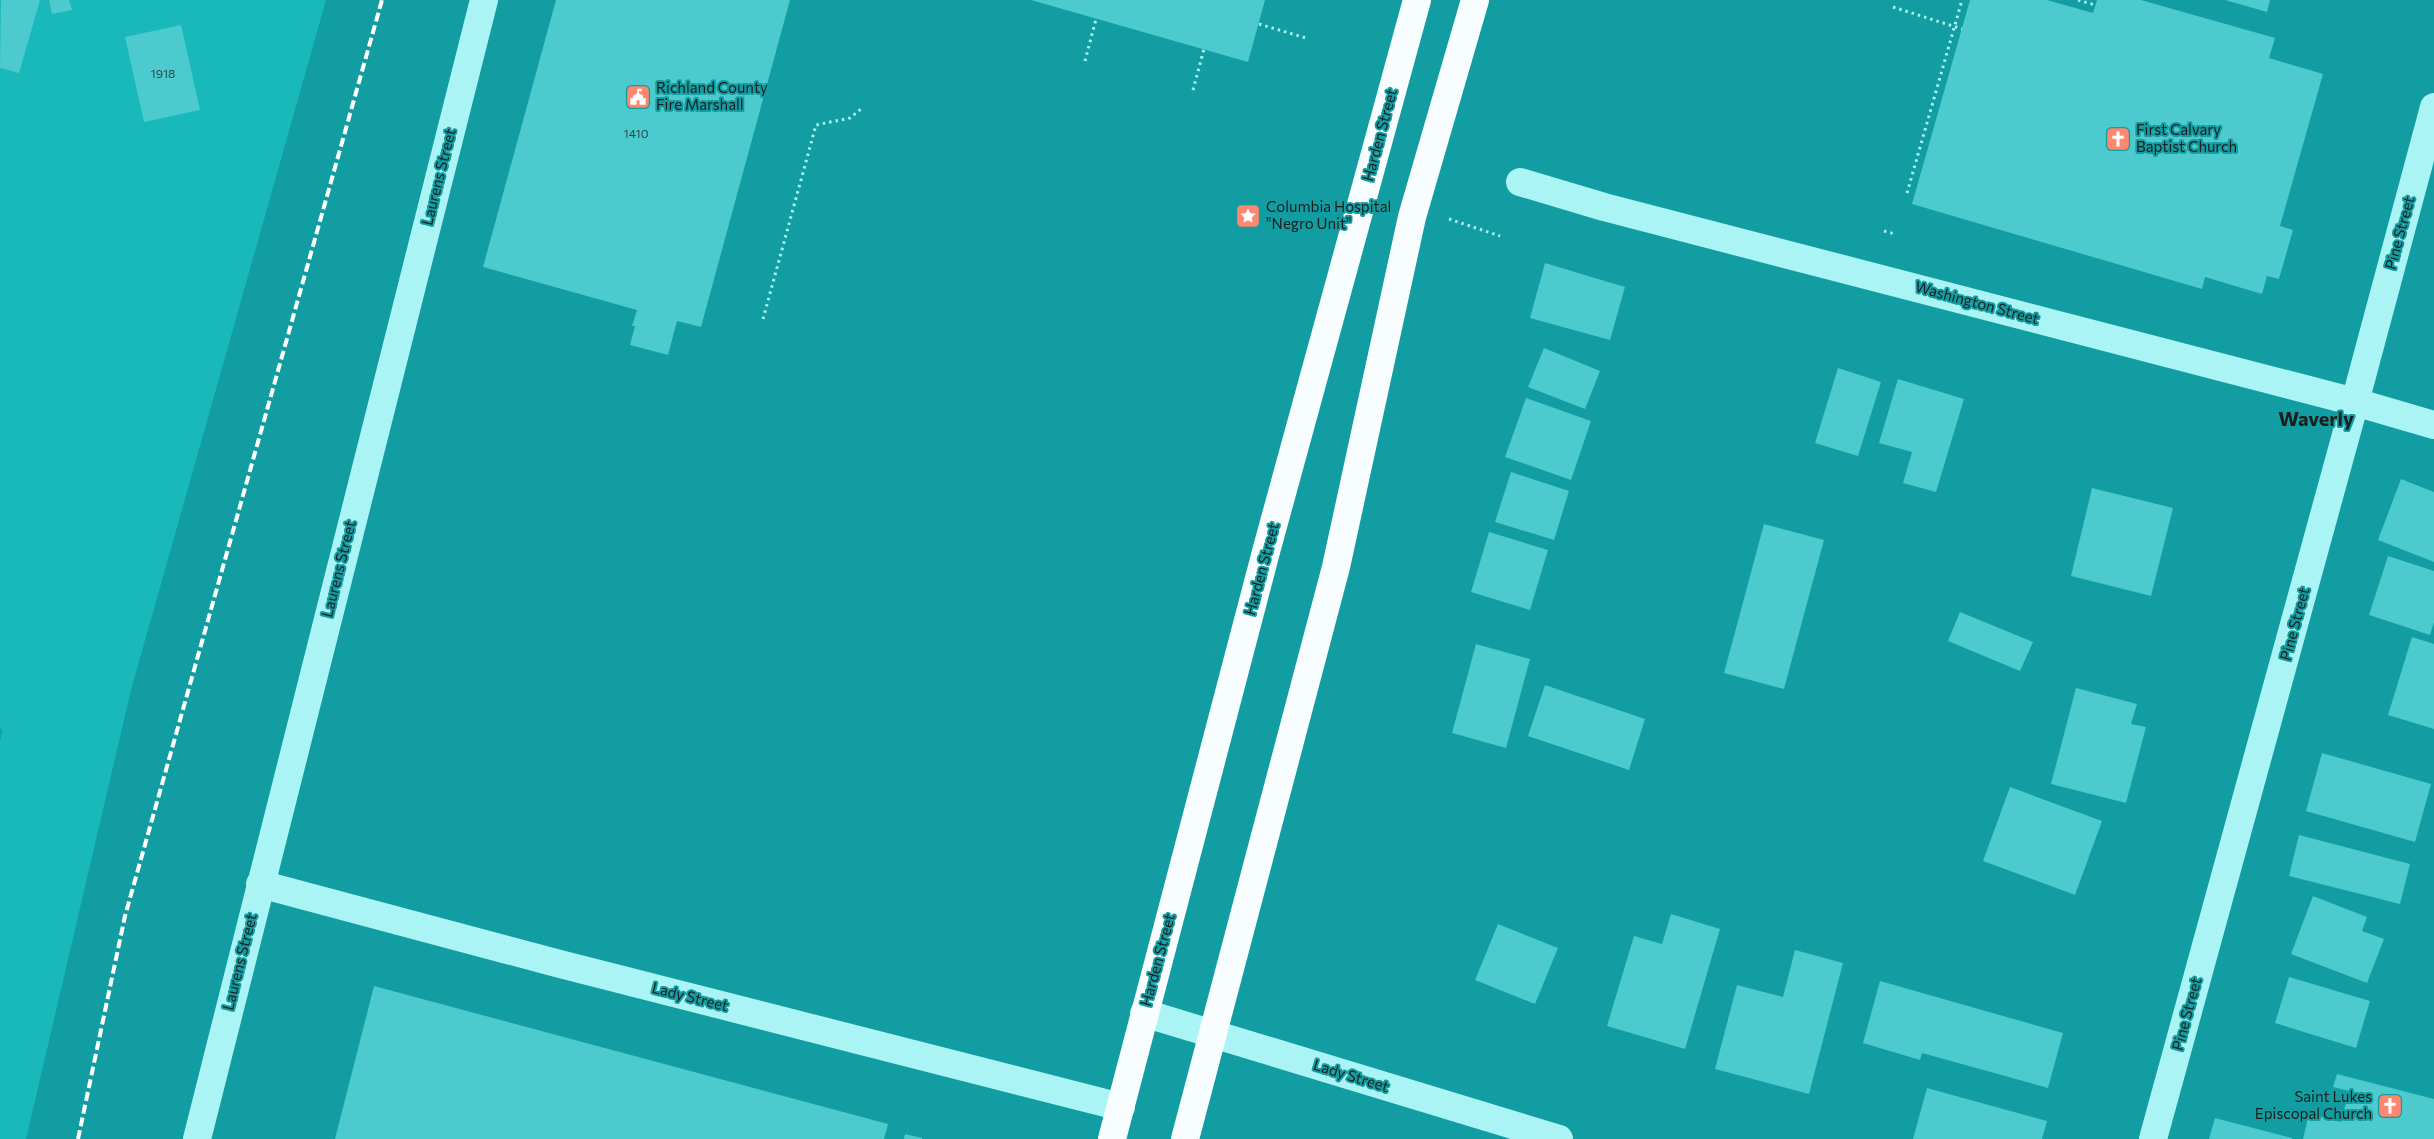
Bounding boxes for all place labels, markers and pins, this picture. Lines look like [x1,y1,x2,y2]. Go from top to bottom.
place label: Richland County Fire Marshall [656,78,768,113]
public building icon: Richland County Fire Marshall [625,84,651,110]
place label: First Calvary Baptist Church [2136,120,2237,155]
church icon: First Calvary Baptist Church [2105,126,2131,152]
place label: Columbia Hospital "Negro Unit" [1266,197,1391,232]
place icon: Columbia Hospital "Negro Unit" [1235,203,1261,229]
place label: Saint Lukes Episcopal Church [2255,1087,2372,1122]
church icon: Saint Lukes Episcopal Church [2377,1093,2403,1119]

